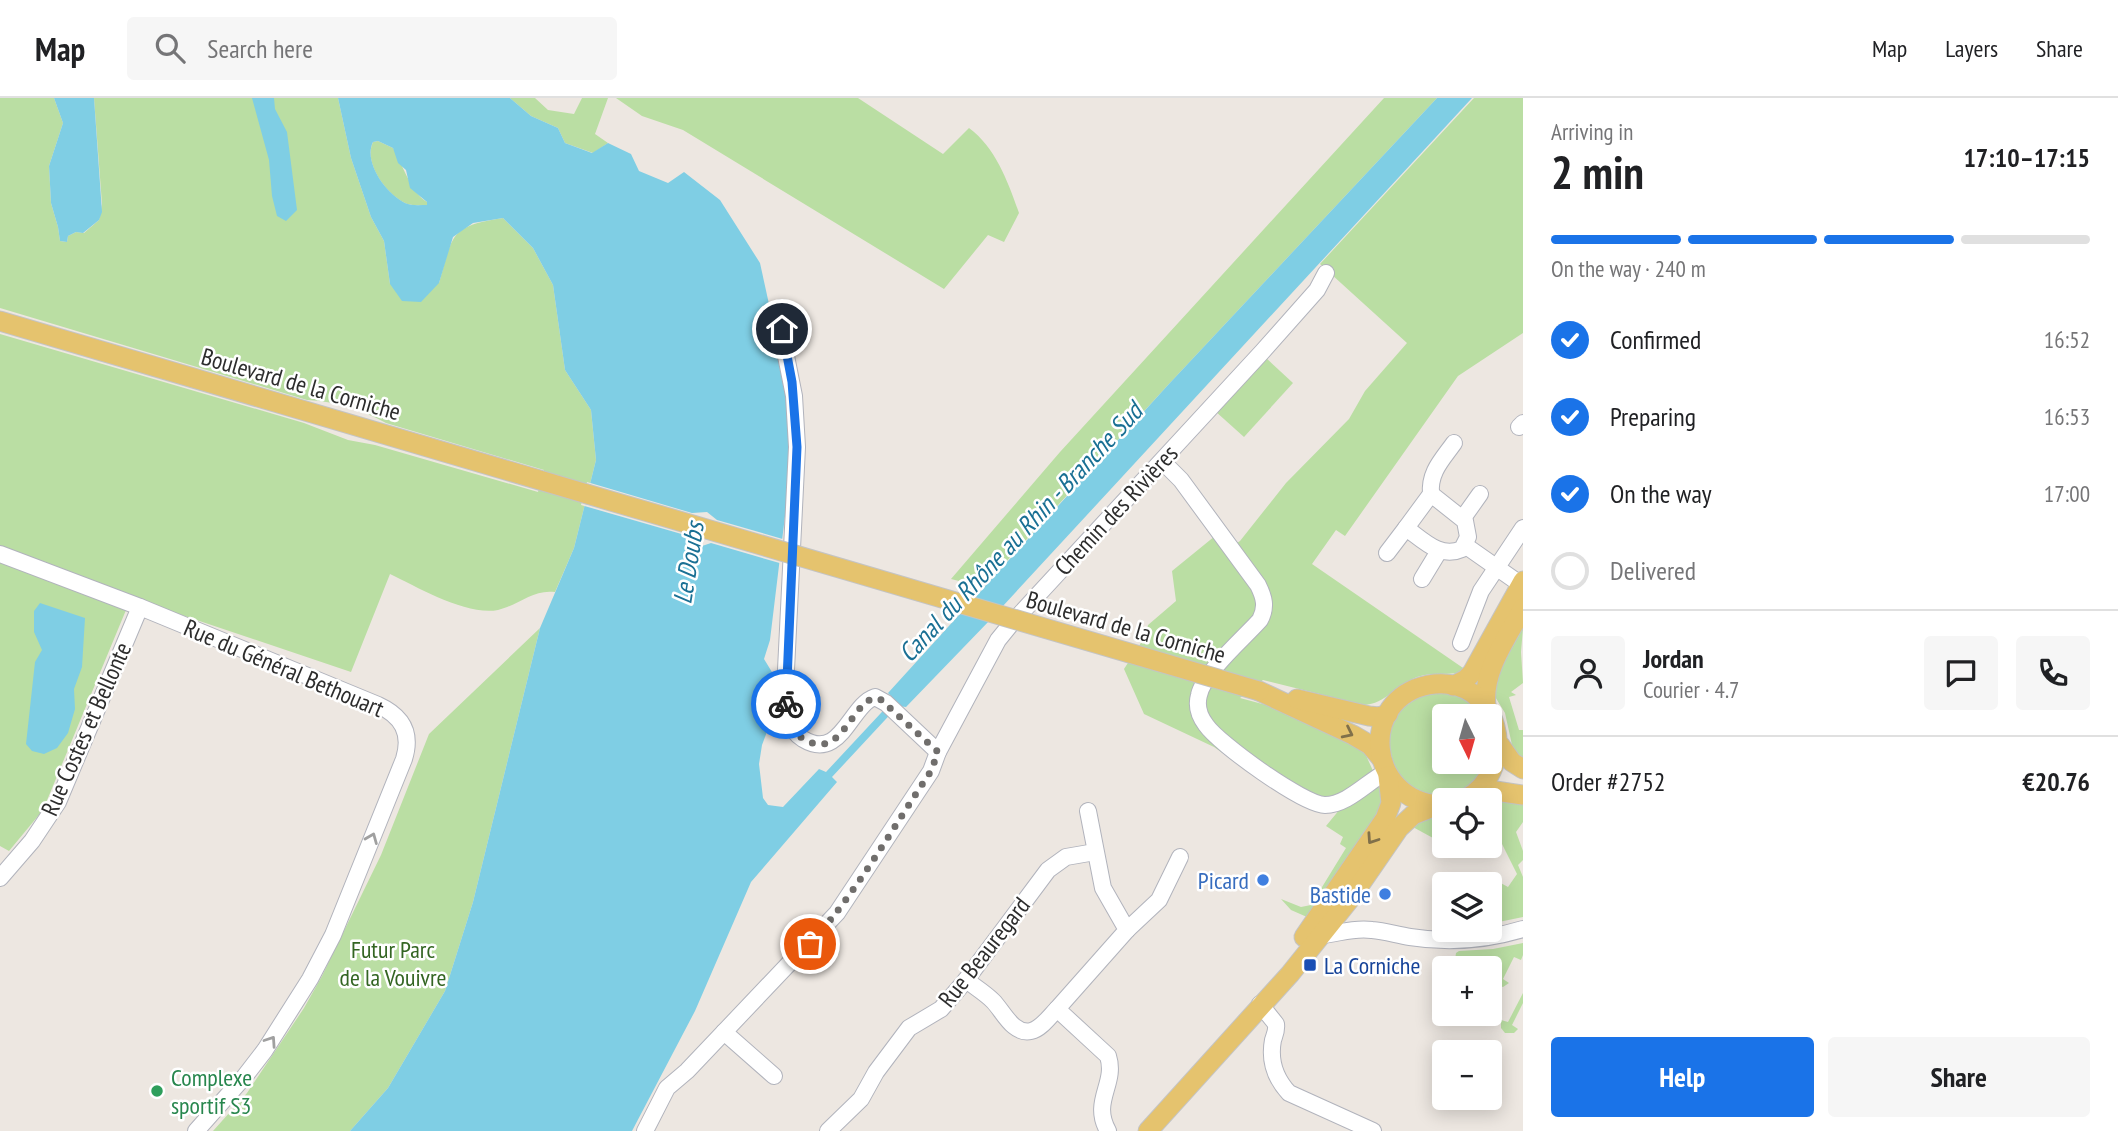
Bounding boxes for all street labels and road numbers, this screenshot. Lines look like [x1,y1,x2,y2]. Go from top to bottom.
street label: Boulevard de la Corniche [198,341,404,427]
street label: Chemin des Rivières [1048,438,1184,582]
street label: Boulevard de la Corniche [1023,584,1229,670]
street label: Rue du Général Bethouart [179,612,389,724]
street label: Rue Costes et Bellonte [34,638,138,820]
street label: Rue Beauregard [931,891,1037,1013]

